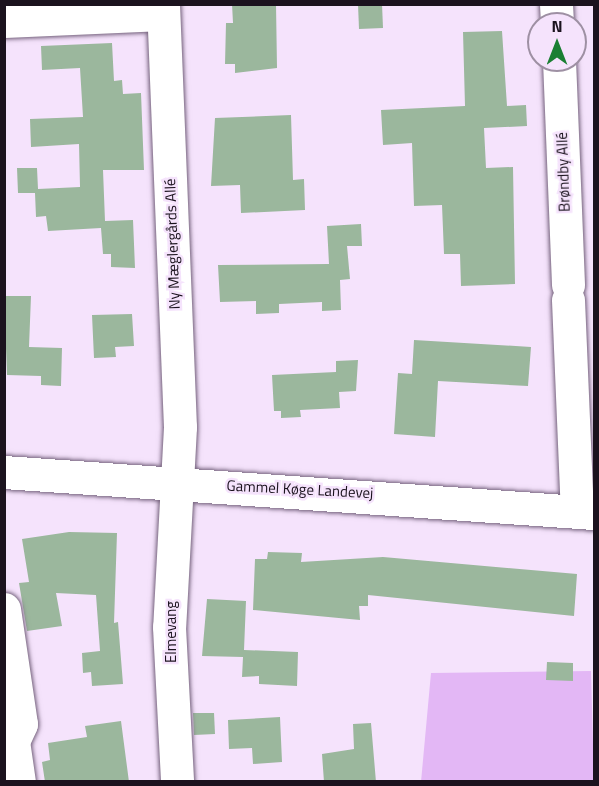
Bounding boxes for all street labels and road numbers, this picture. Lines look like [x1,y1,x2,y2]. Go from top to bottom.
street label: Brøndby Allé [553,132,573,212]
street label: Ny Mæglergårds Allé [161,178,183,310]
street label: Gammel Køge Landevej [226,476,374,502]
street label: Elmevang [162,601,180,663]

